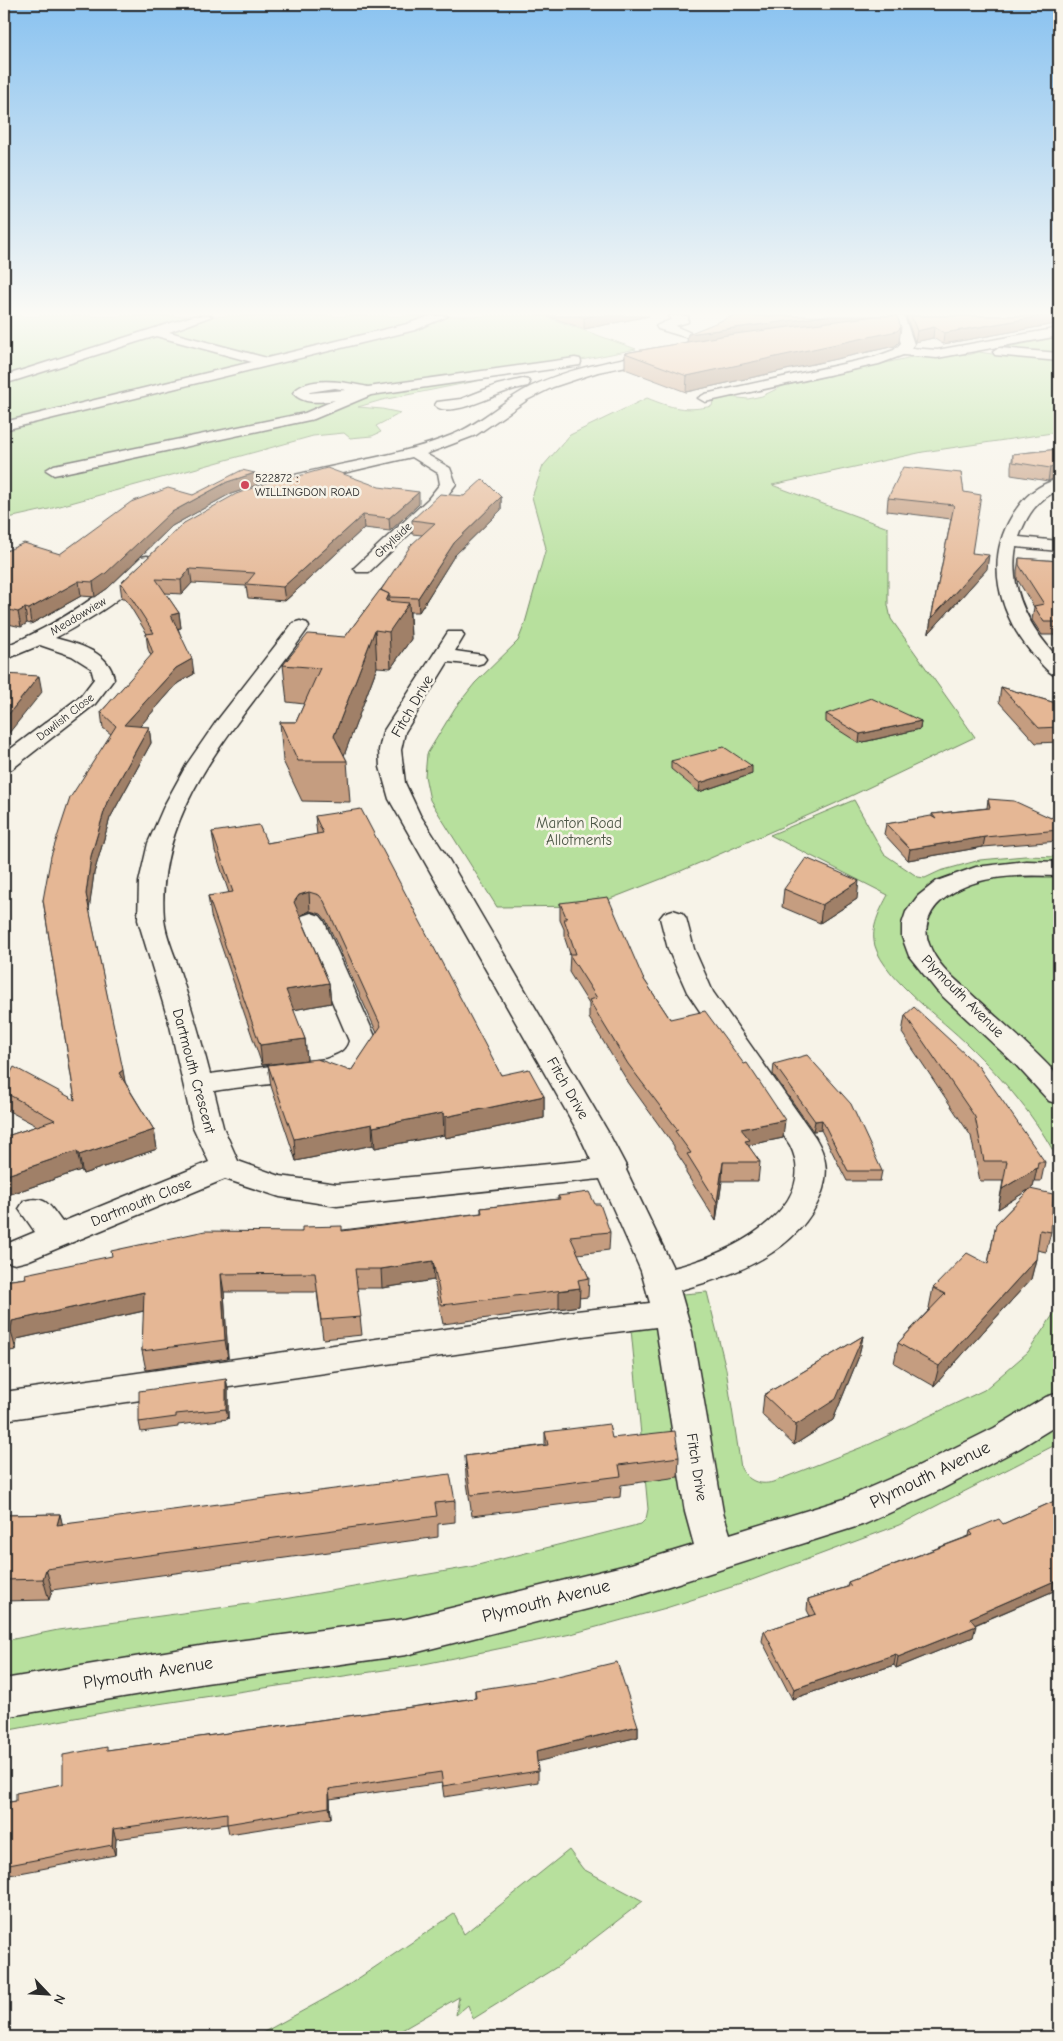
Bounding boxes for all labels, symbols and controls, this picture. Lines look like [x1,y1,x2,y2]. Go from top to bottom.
place label: 522872 : WILLINGDON ROAD [255,471,360,499]
marker: 522872 : WILLINGDON ROAD [239,479,251,491]
street label: Ghyllside [372,519,414,561]
street label: Meadowview [47,593,109,638]
street label: Fitch Drive [387,671,437,740]
street label: Dawlish Close [34,690,96,744]
park label: Manton Road Allotments [536,814,622,849]
street label: Plymouth Avenue [918,951,1008,1041]
street label: Dartmouth Crescent [169,1007,220,1136]
street label: Fitch Drive [543,1054,593,1123]
street label: Dartmouth Close [88,1173,194,1230]
street label: Fitch Drive [683,1432,711,1503]
street label: Plymouth Avenue [866,1437,994,1513]
street label: Plymouth Avenue [480,1575,612,1627]
street label: Plymouth Avenue [82,1652,214,1694]
north arrow [22,1968,72,2018]
text: N [50,1992,69,2007]

